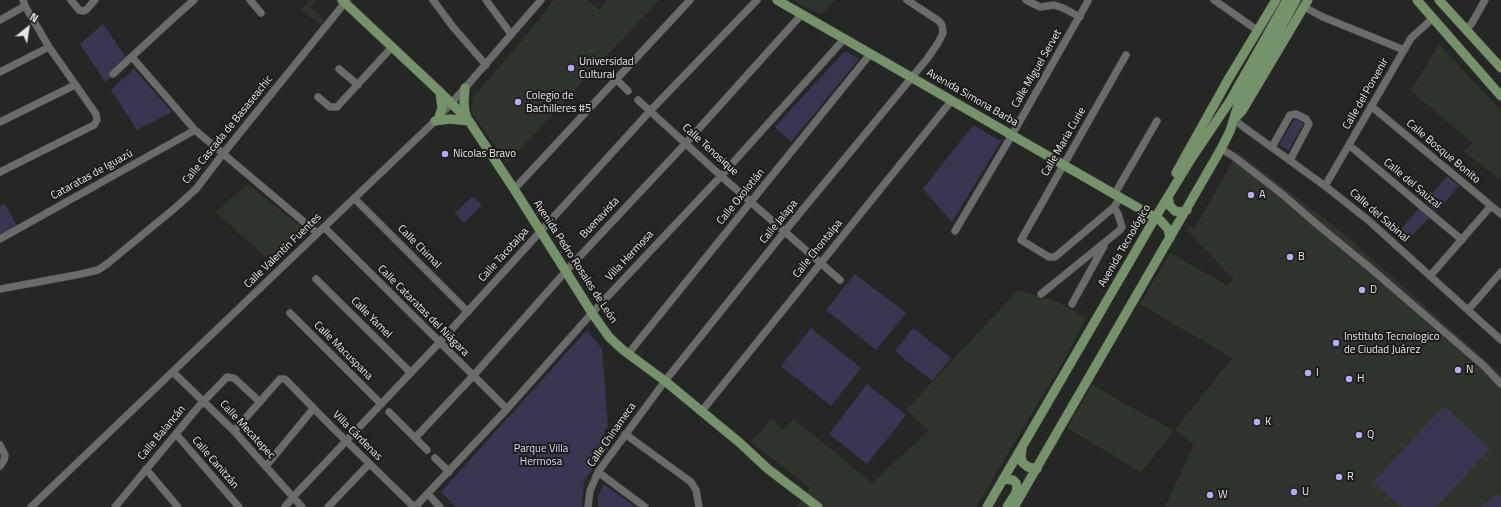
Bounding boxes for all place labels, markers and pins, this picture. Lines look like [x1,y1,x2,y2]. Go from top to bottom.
place label: Universidad Cultural [579,55,634,81]
marker: Universidad Cultural [566,63,576,73]
place label: Colegio de Bachilleres #5 [526,89,591,115]
marker: Colegio de Bachilleres #5 [513,97,523,107]
place label: Nicolas Bravo [453,147,516,161]
marker: Nicolas Bravo [440,149,450,159]
place label: A [1259,188,1266,202]
marker: A [1246,190,1256,200]
place label: B [1298,250,1305,264]
marker: B [1285,252,1295,262]
place label: D [1370,283,1377,297]
marker: D [1357,285,1367,295]
place label: Instituto Tecnologico de Ciudad Juárez [1344,330,1440,356]
marker: Instituto Tecnologico de Ciudad Juárez [1331,338,1341,348]
place label: N [1466,363,1473,377]
marker: N [1453,365,1463,375]
place label: I [1316,366,1319,380]
marker: I [1303,368,1313,378]
place label: H [1357,372,1364,386]
marker: H [1344,374,1354,384]
place label: K [1265,415,1271,429]
marker: K [1252,417,1262,427]
place label: Q [1367,428,1374,442]
marker: Q [1354,430,1364,440]
place label: R [1347,470,1354,484]
marker: R [1334,472,1344,482]
place label: U [1302,485,1309,499]
marker: U [1289,487,1299,497]
place label: W [1218,488,1228,502]
marker: W [1205,490,1215,500]

